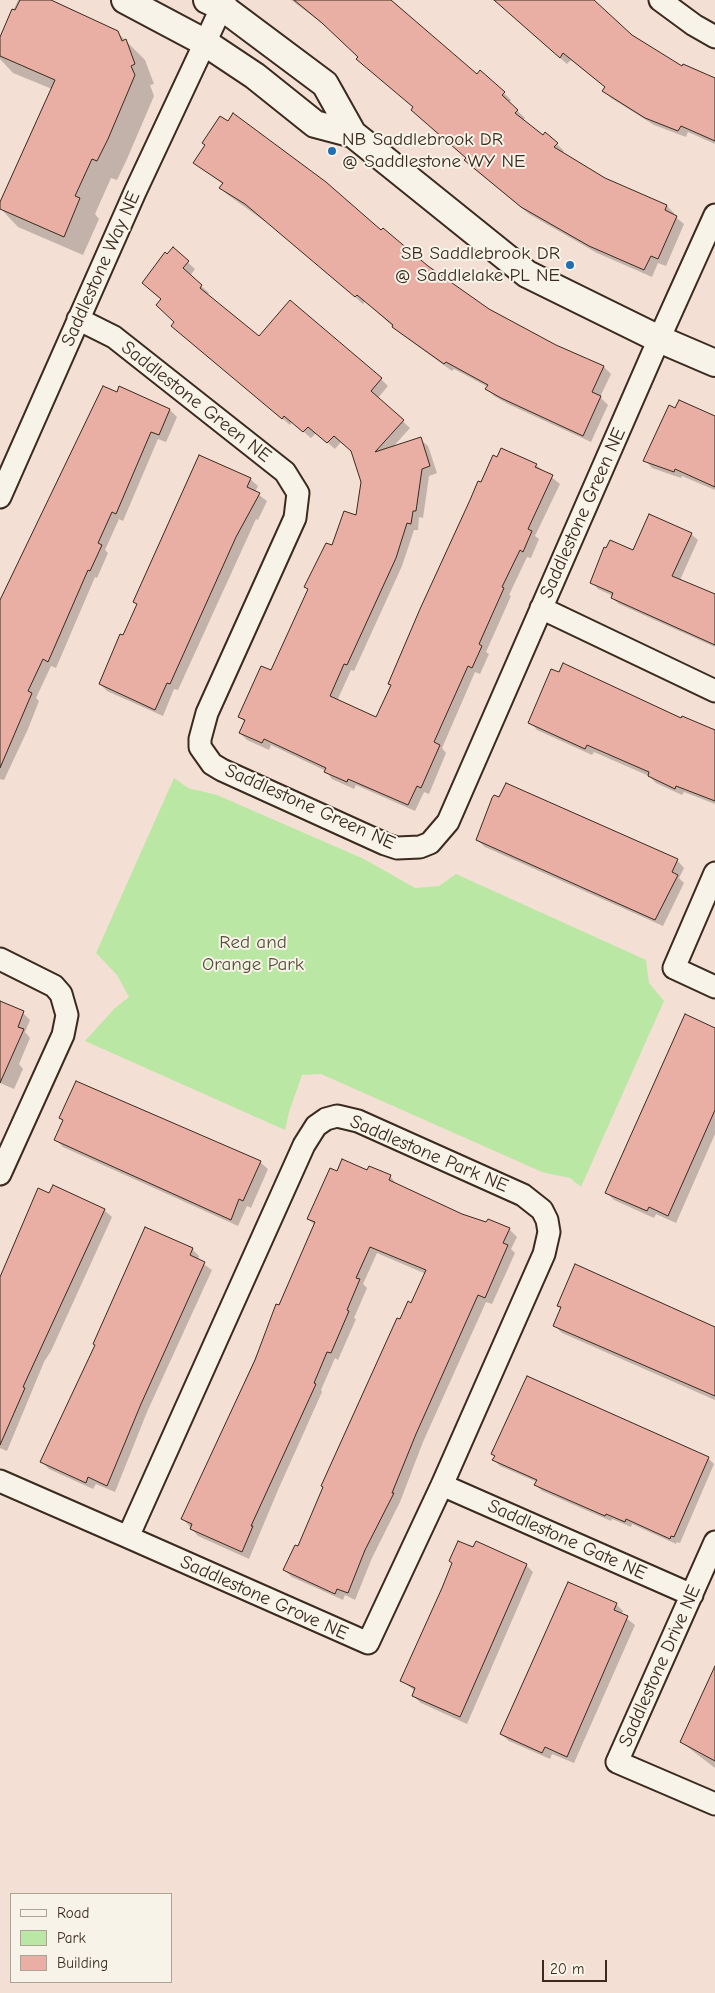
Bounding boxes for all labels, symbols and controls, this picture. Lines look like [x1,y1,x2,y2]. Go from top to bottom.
place label: NB Saddlebrook DR @ Saddlestone WY NE [342,129,526,173]
marker: NB Saddlebrook DR @ Saddlestone WY NE [326,145,338,157]
street label: Saddlestone Way NE [57,188,145,350]
place label: SB Saddlebrook DR @ Saddlelake PL NE [395,243,560,287]
marker: SB Saddlebrook DR @ Saddlelake PL NE [564,259,576,271]
street label: Saddlestone Green NE [117,336,275,468]
street label: Saddlestone Green NE [535,424,631,602]
street label: Saddlestone Green NE [221,759,399,855]
park label: Red and Orange Park [202,932,304,976]
street label: Saddlestone Park NE [346,1110,512,1198]
street label: Saddlestone Gate NE [484,1495,650,1585]
street label: Saddlestone Grove NE [177,1551,351,1645]
street label: Saddlestone Drive NE [614,1582,706,1750]
legend [10,1893,172,1983]
text: Road [57,1904,89,1922]
text: Park [57,1929,86,1947]
scale bar [545,1950,610,1982]
text: Building [57,1954,108,1972]
text: 20 m [550,1960,584,1978]

